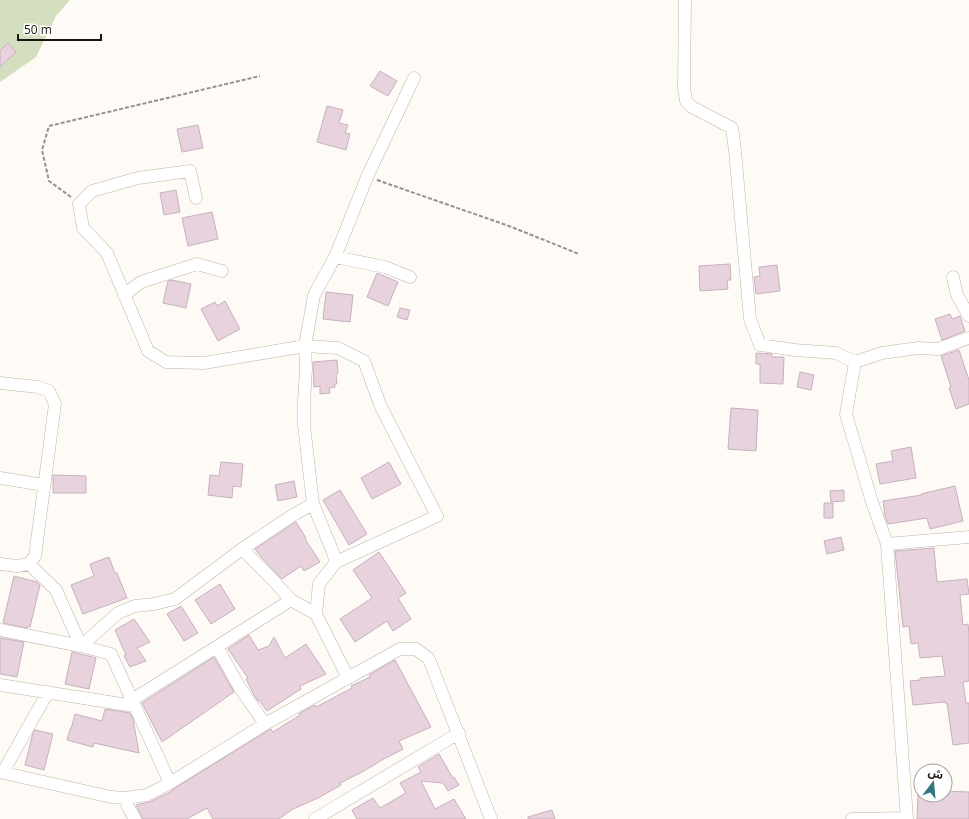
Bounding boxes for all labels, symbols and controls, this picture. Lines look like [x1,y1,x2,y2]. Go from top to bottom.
scale bar [18,16,101,42]
text: 50 m [24,21,52,38]
north arrow [913,763,953,803]
text: ش [927,764,945,782]

